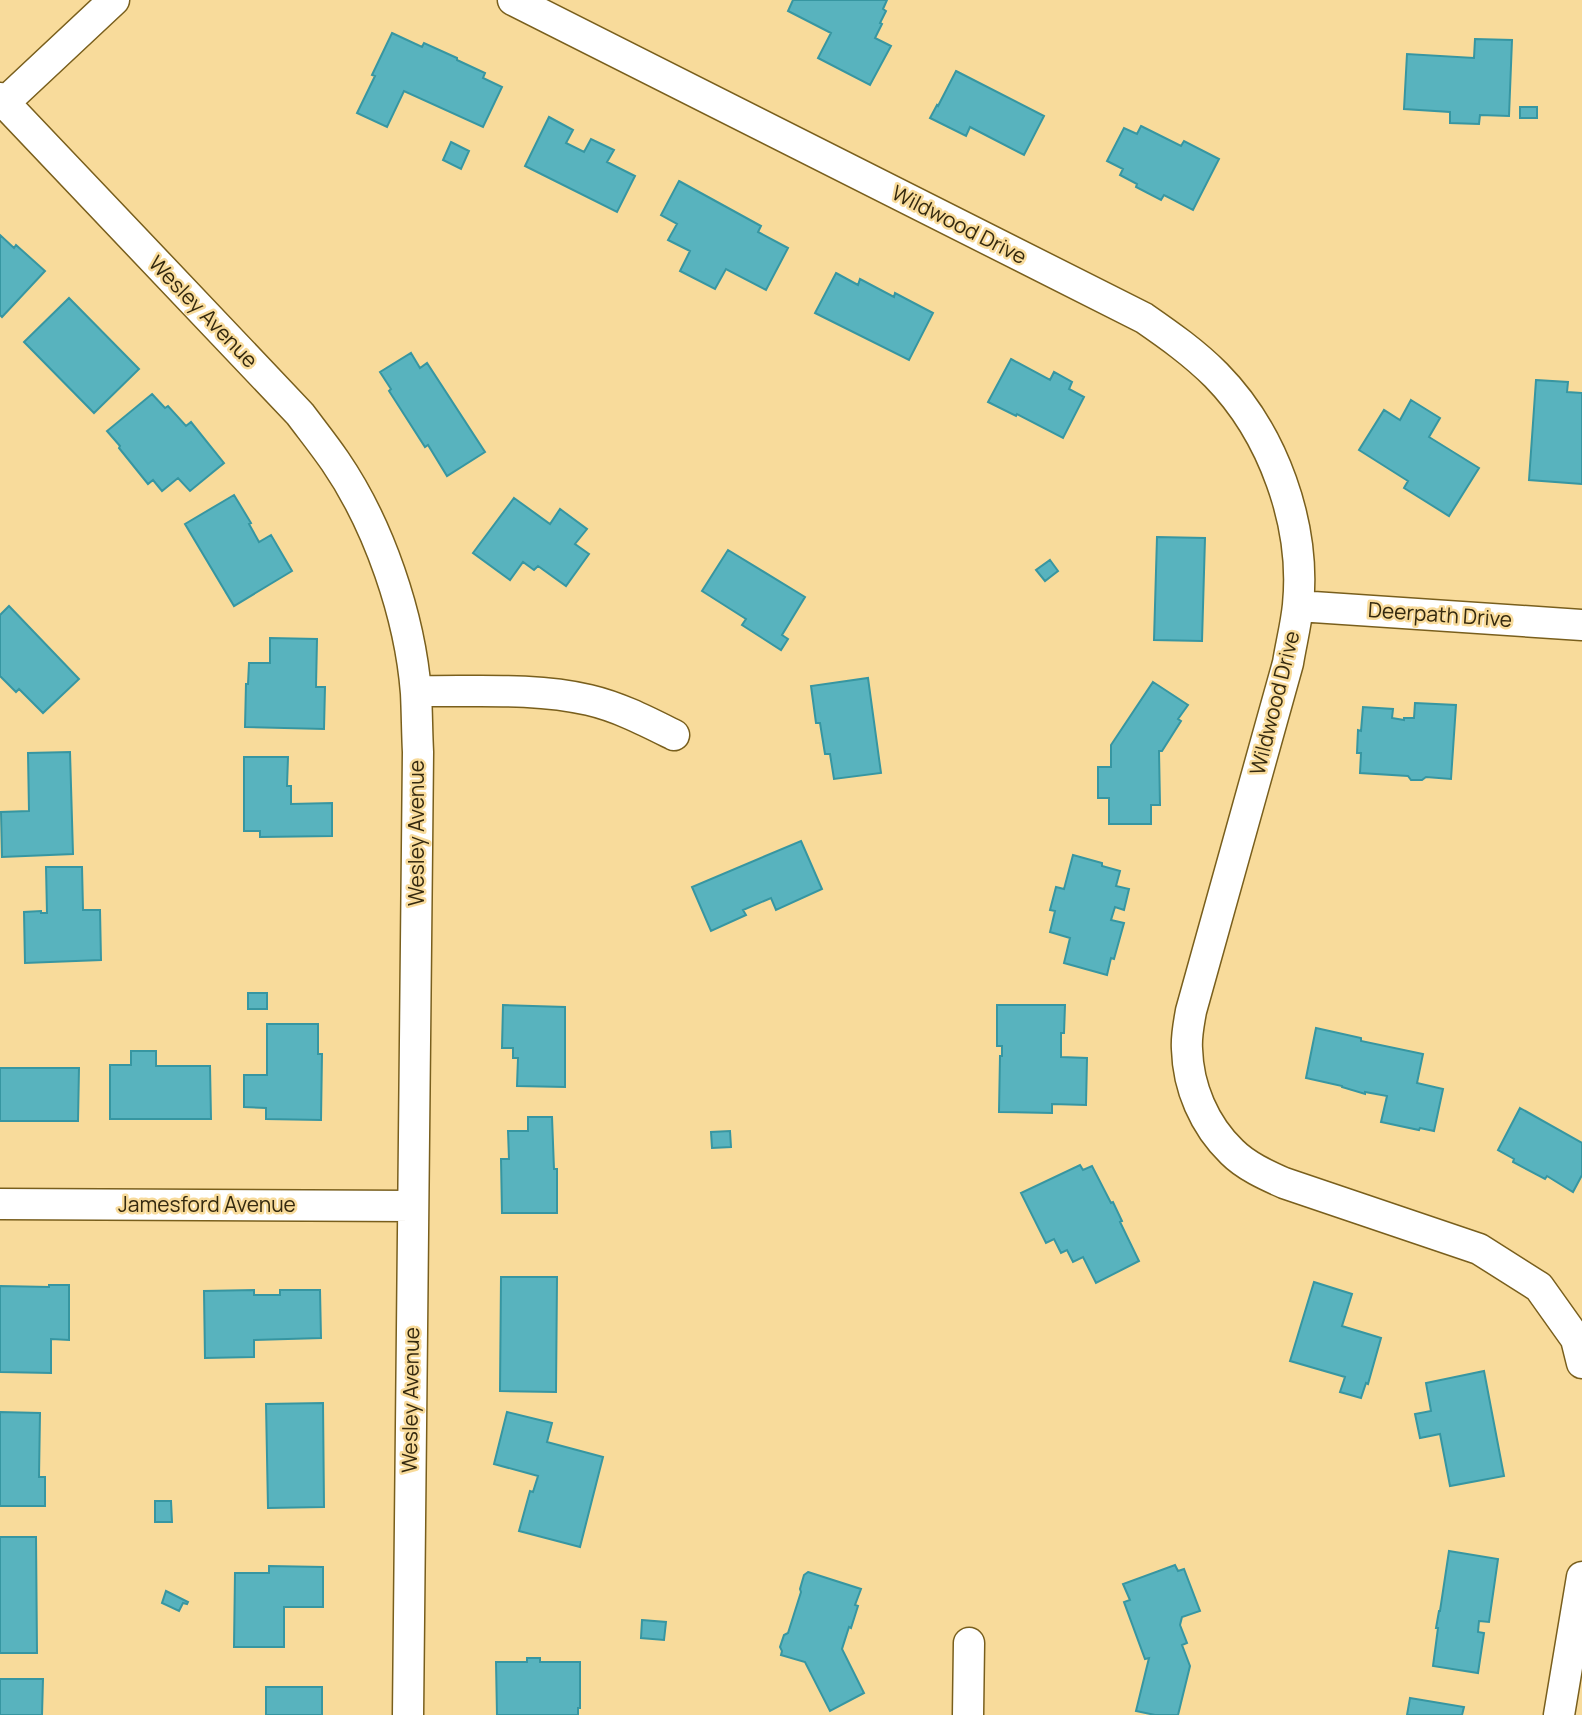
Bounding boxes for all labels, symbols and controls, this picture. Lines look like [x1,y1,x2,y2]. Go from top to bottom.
street label: Wildwood Drive [887,178,1032,270]
street label: Wesley Avenue [143,249,264,373]
street label: Deerpath Drive [1367,595,1513,633]
street label: Wildwood Drive [1243,628,1305,778]
street label: Wesley Avenue [402,760,430,906]
street label: Jamesford Avenue [118,1190,296,1218]
street label: Wesley Avenue [395,1327,425,1473]

